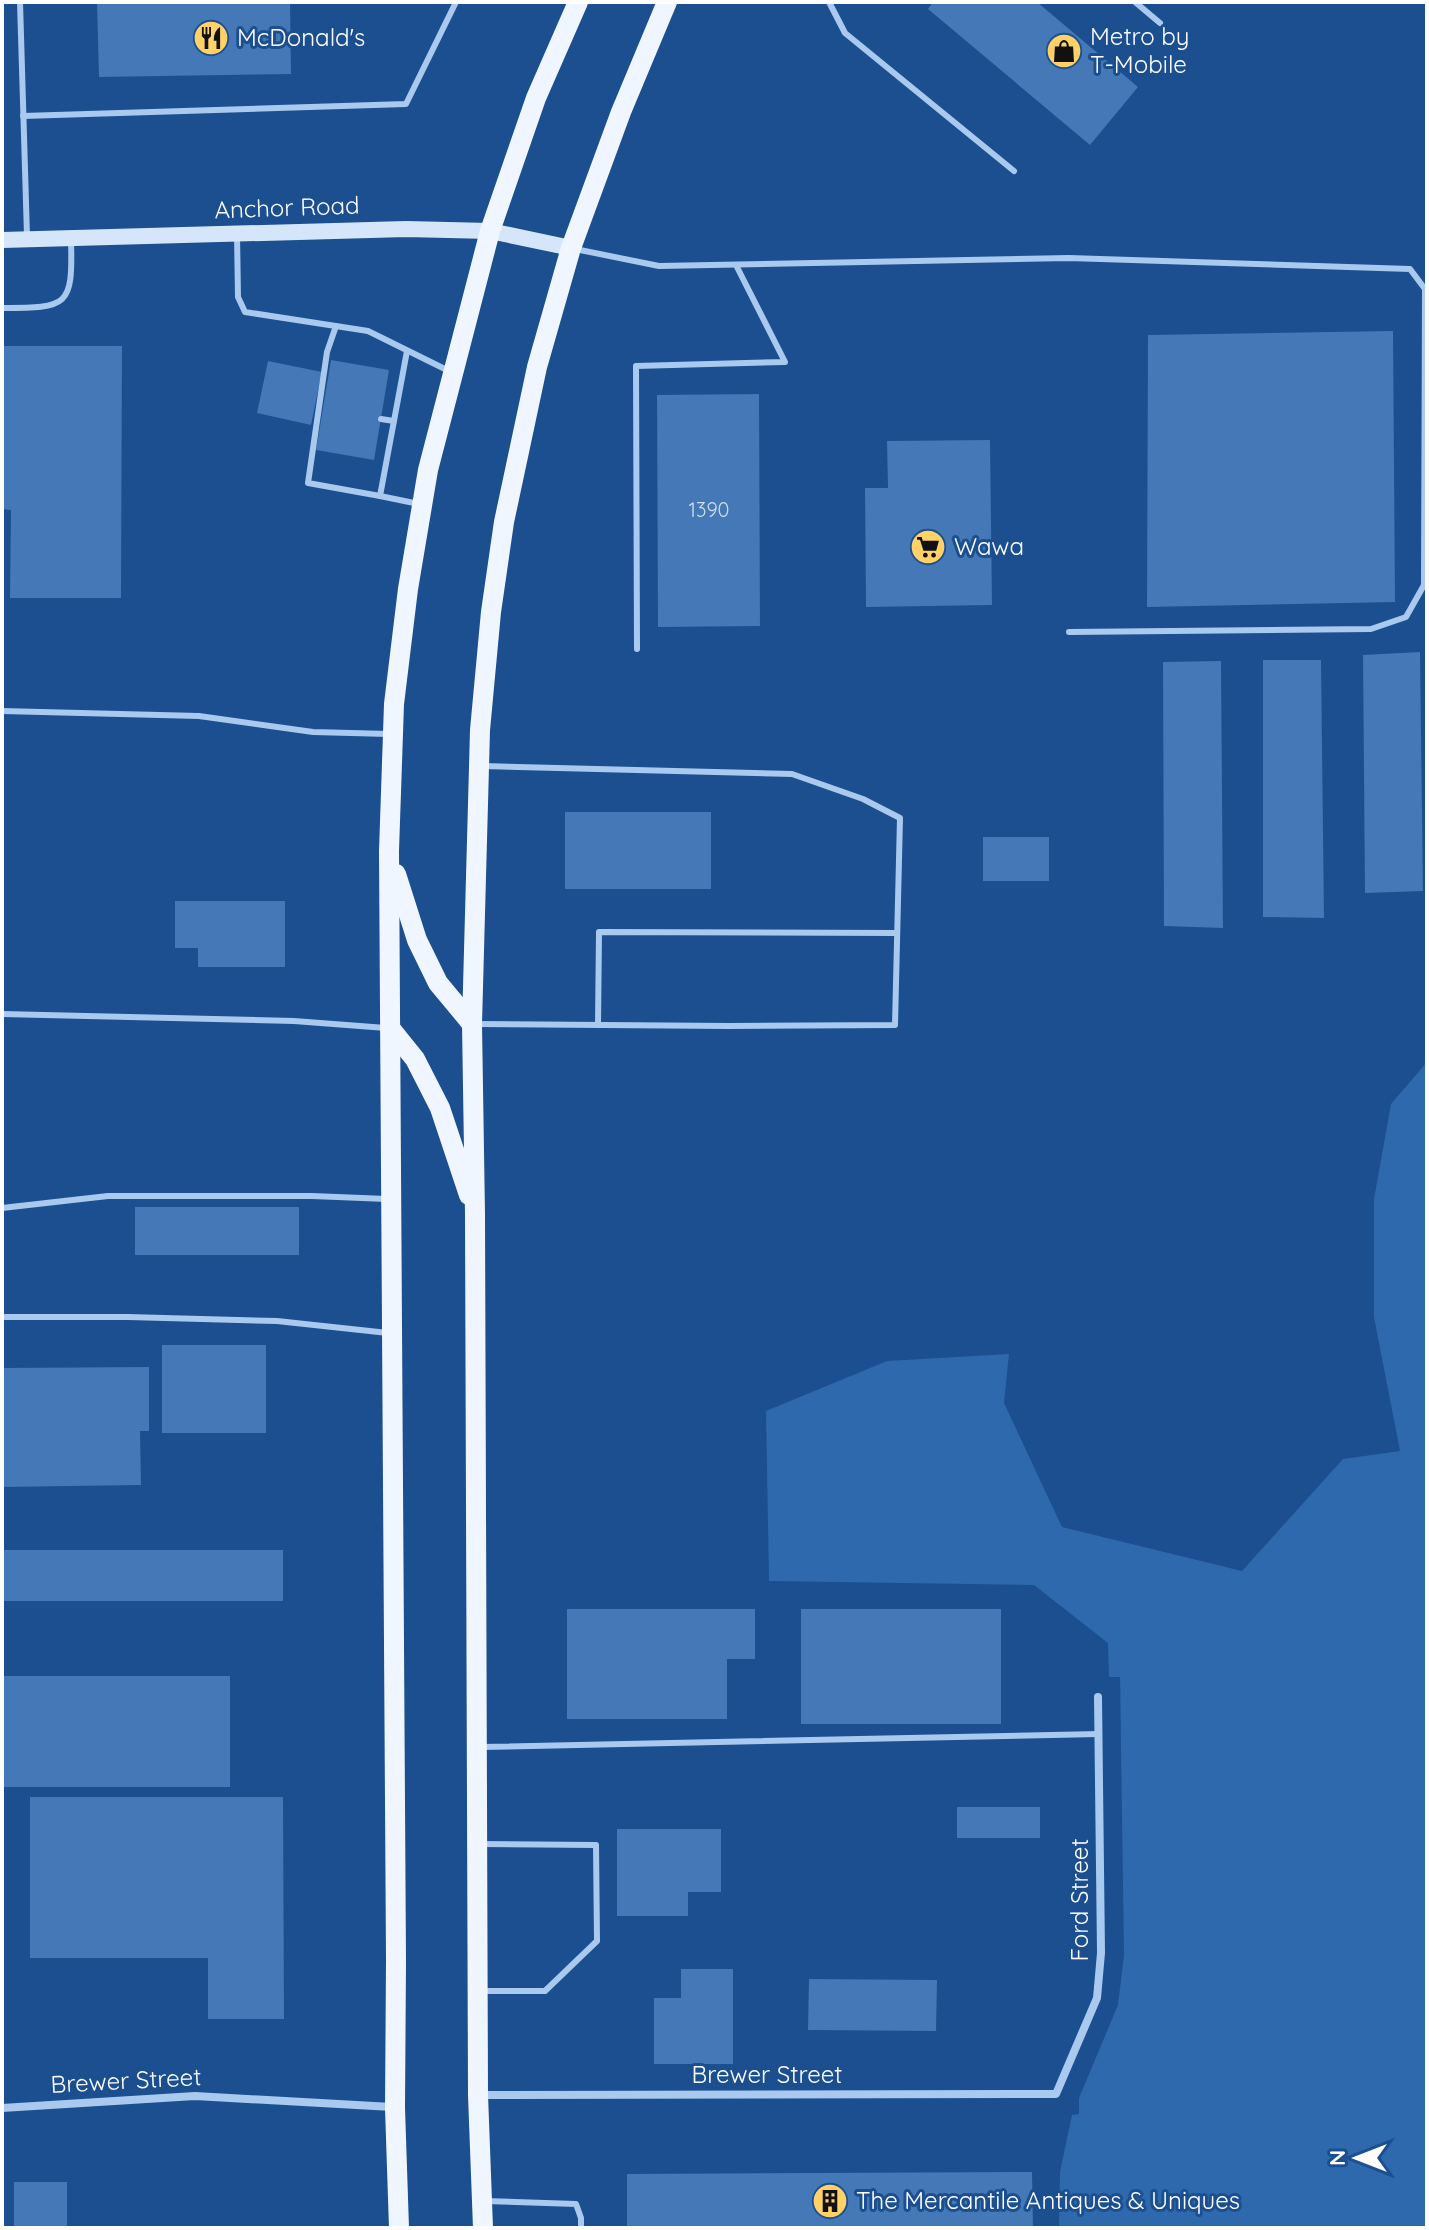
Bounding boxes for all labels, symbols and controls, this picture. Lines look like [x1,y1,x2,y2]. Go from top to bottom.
restaurant icon: McDonald's [192,19,230,57]
place label: Metro by T-Mobile [1090,21,1189,79]
place label: McDonald's [237,22,365,52]
shop icon: Metro by T-Mobile [1045,32,1083,70]
street label: Anchor Road [214,189,360,225]
house number: 1390 [689,497,729,522]
supermarket icon: Wawa [909,528,947,566]
place label: Wawa [954,531,1024,561]
street label: Ford Street [1064,1838,1094,1962]
street label: Brewer Street [692,2059,842,2089]
street label: Brewer Street [50,2061,202,2099]
north arrow [1317,2118,1397,2198]
text: N [1323,2150,1351,2166]
building icon: The Mercantile Antiques & Uniques [811,2182,849,2220]
place label: The Mercantile Antiques & Uniques [856,2185,1240,2215]

